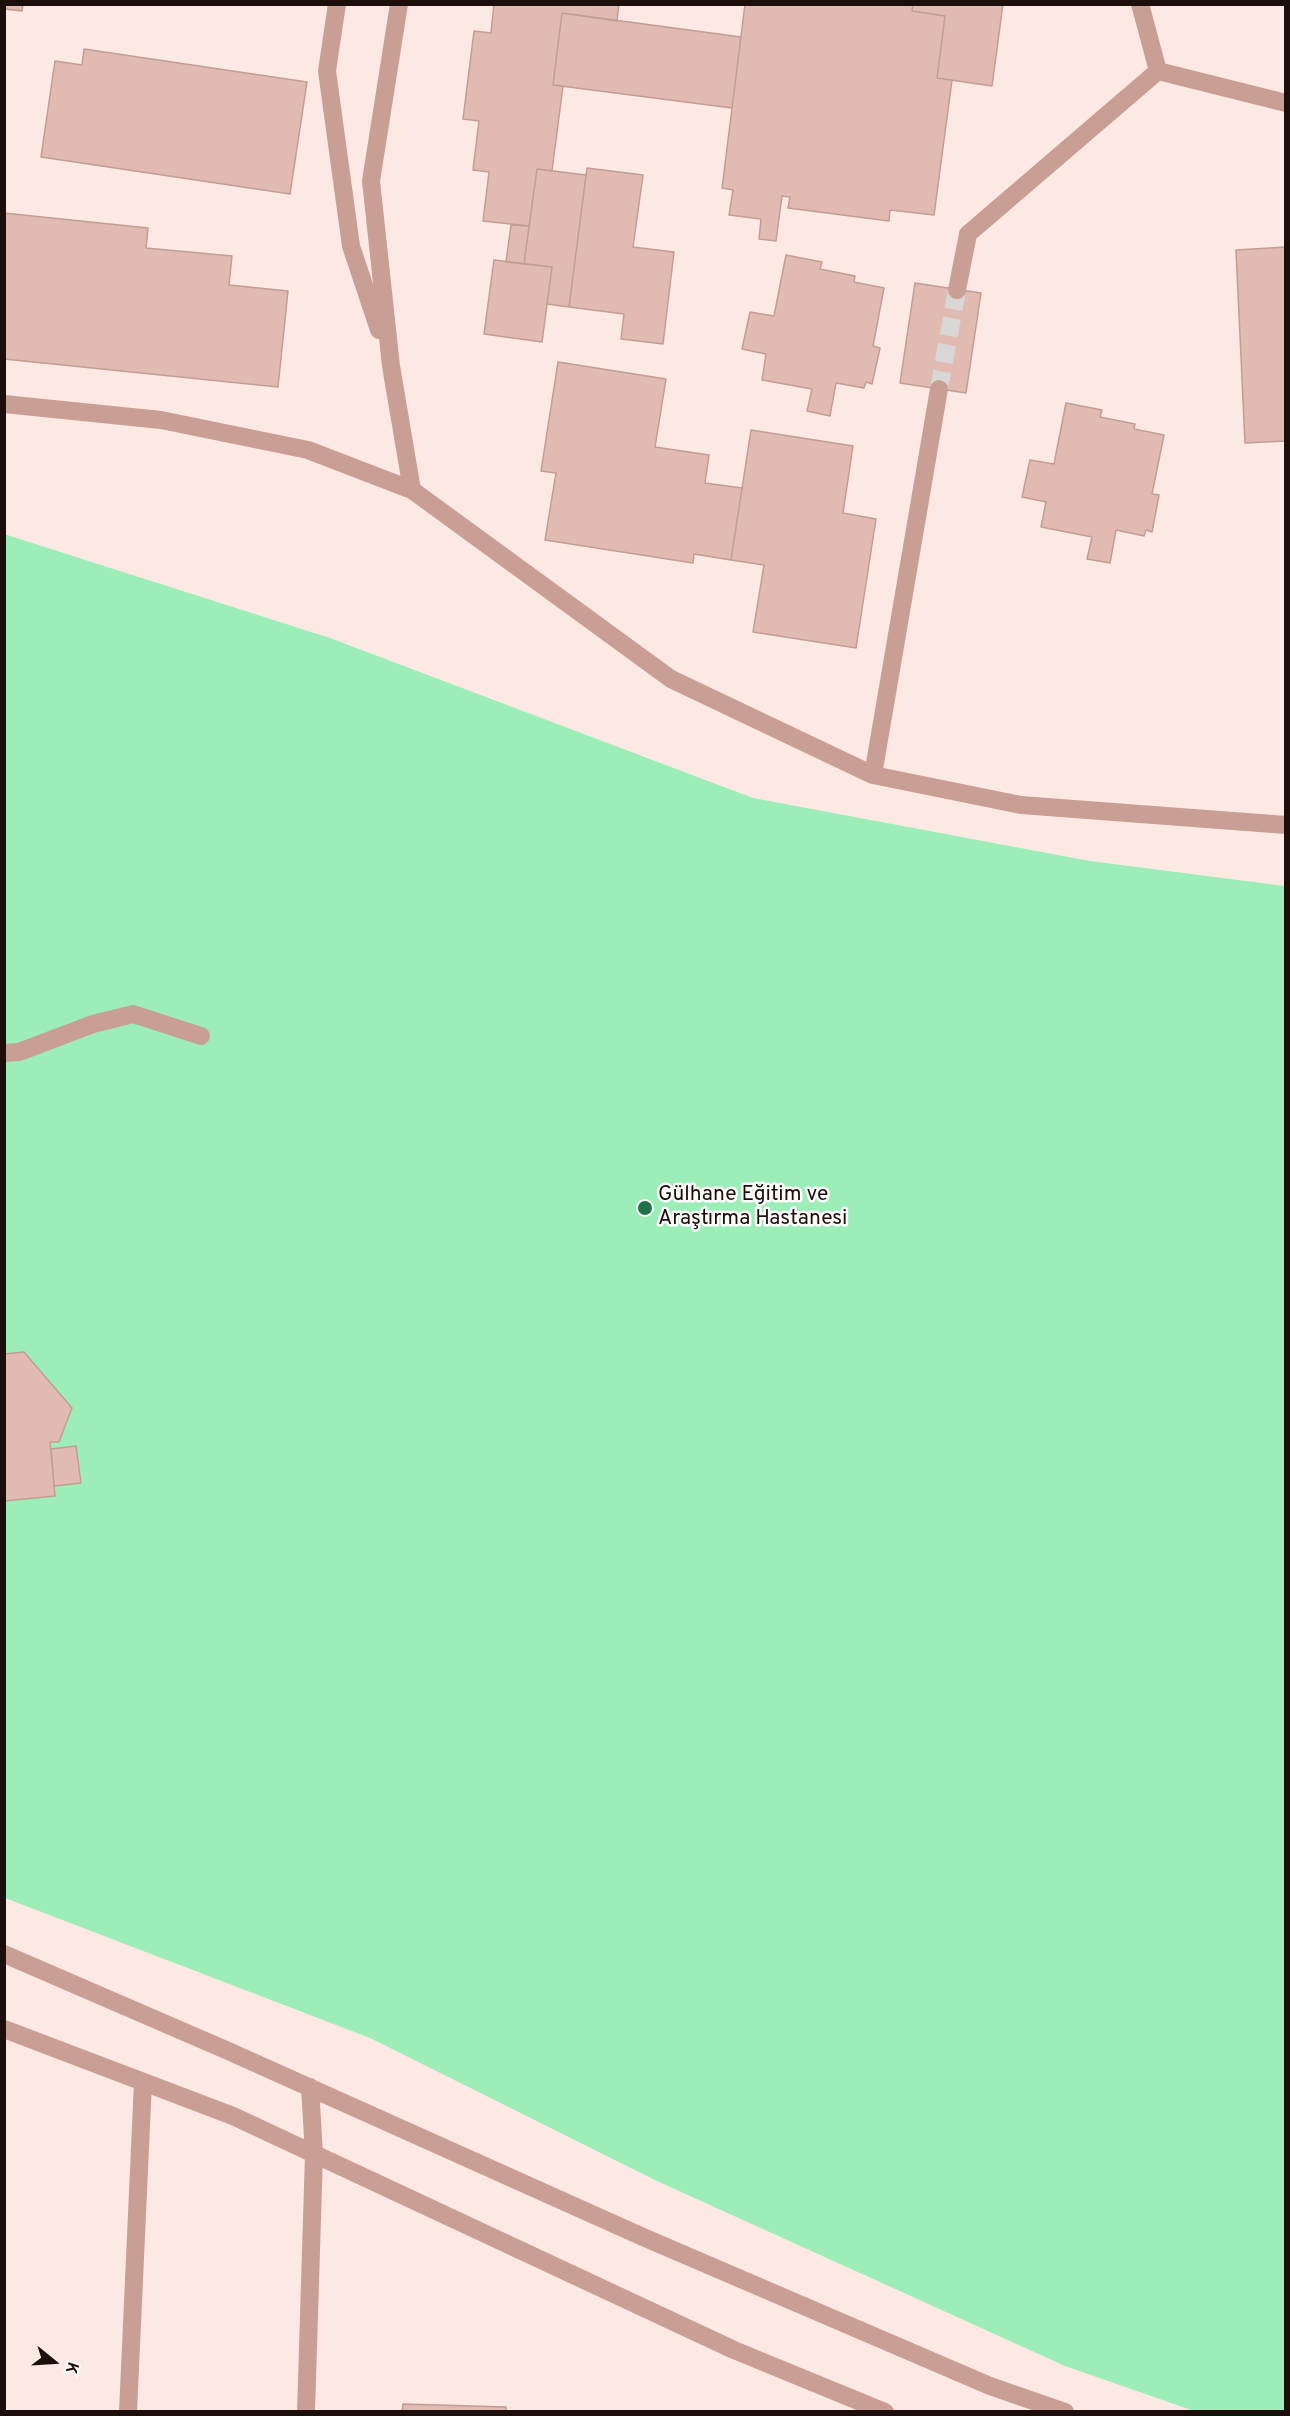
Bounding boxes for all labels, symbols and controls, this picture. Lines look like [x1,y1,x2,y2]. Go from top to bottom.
place label: Gülhane Eğitim ve Araştırma Hastanesi [658,1183,847,1233]
marker: Gülhane Eğitim ve Araştırma Hastanesi [636,1199,654,1217]
north arrow [24,2332,84,2392]
text: K [60,2359,82,2376]

